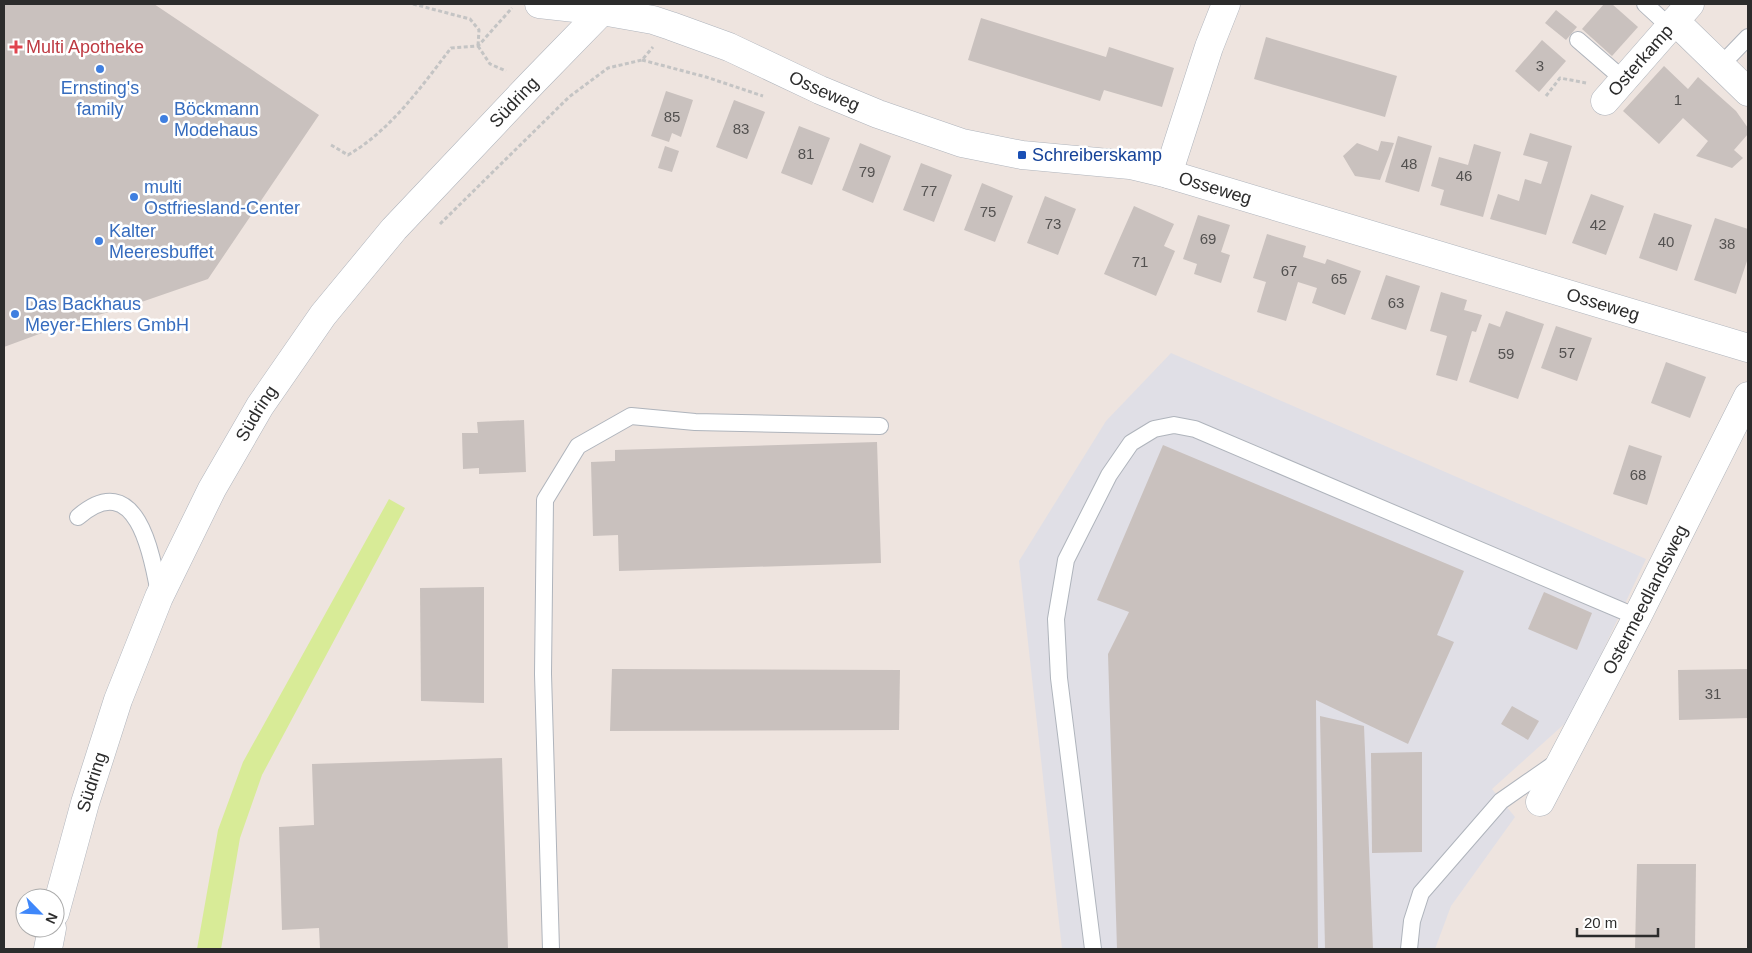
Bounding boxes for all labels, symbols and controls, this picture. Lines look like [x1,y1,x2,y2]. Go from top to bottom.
street label: Osterkamp [1604,21,1677,100]
place label: Multi Apotheke [26,37,144,57]
marker: Multi Apotheke [10,41,22,53]
house number: 3 [1536,57,1544,74]
marker: Ernsting's family [94,63,106,75]
street label: Osseweg [786,67,863,115]
street label: Südring [485,73,543,132]
place label: Ernsting's family [61,78,139,119]
house number: 1 [1674,91,1682,108]
place label: Böckmann Modehaus [174,99,259,140]
house number: 85 [664,108,680,125]
marker: Böckmann Modehaus [158,113,170,125]
house number: 83 [733,120,749,137]
house number: 81 [798,145,814,162]
place label: Schreiberskamp [1032,145,1162,165]
marker: Schreiberskamp [1016,149,1028,161]
house number: 48 [1401,155,1417,172]
house number: 79 [859,163,875,180]
house number: 46 [1456,167,1472,184]
street label: Osseweg [1176,168,1254,208]
place label: multi Ostfriesland-Center [144,177,300,218]
house number: 77 [921,182,937,199]
marker: multi Ostfriesland-Center [128,191,140,203]
house number: 75 [980,203,996,220]
house number: 73 [1045,215,1061,232]
house number: 42 [1590,216,1606,233]
place label: Kalter Meeresbuffet [109,221,214,262]
house number: 69 [1200,230,1216,247]
house number: 40 [1658,233,1674,250]
marker: Kalter Meeresbuffet [93,235,105,247]
house number: 38 [1719,235,1735,252]
house number: 71 [1132,253,1148,270]
house number: 67 [1281,262,1297,279]
house number: 65 [1331,270,1347,287]
street label: Osseweg [1564,284,1642,325]
place label: Das Backhaus Meyer-Ehlers GmbH [25,294,189,335]
house number: 63 [1388,294,1404,311]
marker: Das Backhaus Meyer-Ehlers GmbH [9,308,21,320]
house number: 57 [1559,344,1575,361]
house number: 59 [1498,345,1514,362]
street label: Südring [232,382,281,445]
house number: 68 [1630,466,1646,483]
street label: Ostermeedlandsweg [1599,522,1692,678]
house number: 31 [1705,685,1721,702]
street label: Südring [73,749,111,814]
north arrow [15,888,65,938]
scale bar [1577,906,1658,938]
text: N [43,910,61,926]
text: 20 m [1584,914,1617,931]

